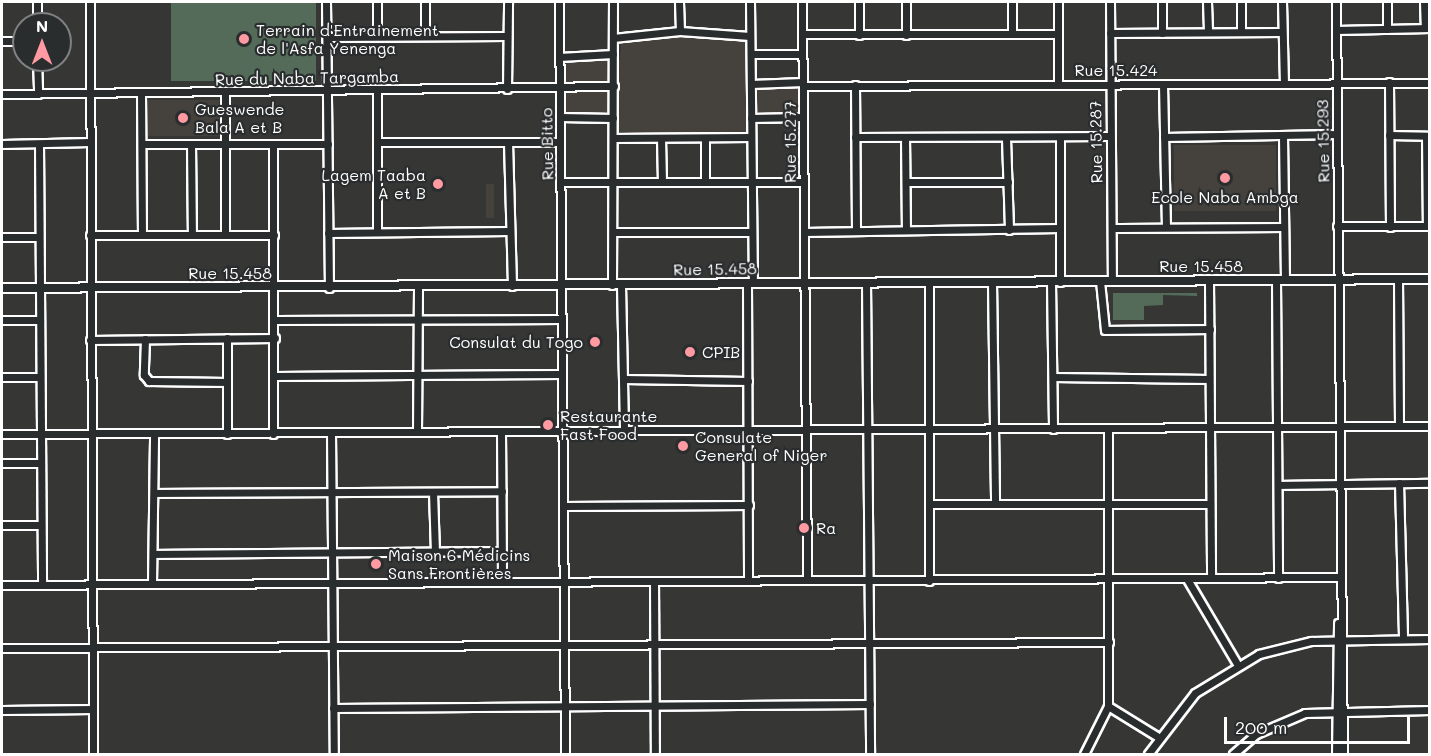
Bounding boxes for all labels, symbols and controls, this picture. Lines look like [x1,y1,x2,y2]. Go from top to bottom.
north arrow [12,12,72,72]
text: N [36,15,48,36]
place label: Terrain d'Entrainement de l'Asfa Yenenga [256,20,439,58]
marker: Terrain d'Entrainement de l'Asfa Yenenga [237,32,251,46]
street label: Rue 15.424 [1075,60,1157,80]
street label: Rue du Naba Targamba [215,67,399,89]
place label: Gueswende Bala A et B [195,99,285,137]
street label: Rue 15.293 [1313,99,1333,183]
street label: Rue 15.287 [1086,100,1106,184]
street label: Rue 15.277 [780,101,800,183]
street label: Rue Bitto [537,108,557,180]
marker: Gueswende Bala A et B [176,111,190,125]
place label: Lagem Taaba A et B [322,165,426,203]
marker: Ecole Naba Ambga [1218,171,1232,185]
marker: Lagem Taaba A et B [431,177,445,191]
place label: Ecole Naba Ambga [1151,187,1299,207]
street label: Rue 15.458 [1159,256,1243,276]
street label: Rue 15.458 [673,259,757,279]
street label: Rue 15.458 [188,263,272,283]
place label: Consulat du Togo [449,332,583,352]
marker: Consulat du Togo [588,335,602,349]
place label: CPIB [702,342,740,362]
marker: CPIB [683,345,697,359]
place label: Restaurante Fast Food [560,406,658,444]
marker: Restaurante Fast Food [541,418,555,432]
place label: Consulate General of Niger [695,427,827,465]
marker: Consulate General of Niger [676,439,690,453]
place label: Ra [816,518,836,538]
marker: Ra [797,521,811,535]
place label: Maison 6 Médicins Sans Frontières [388,545,530,583]
marker: Maison 6 Médicins Sans Frontières [369,557,383,571]
scale bar [1227,705,1413,743]
text: 200 m [1235,715,1287,739]

